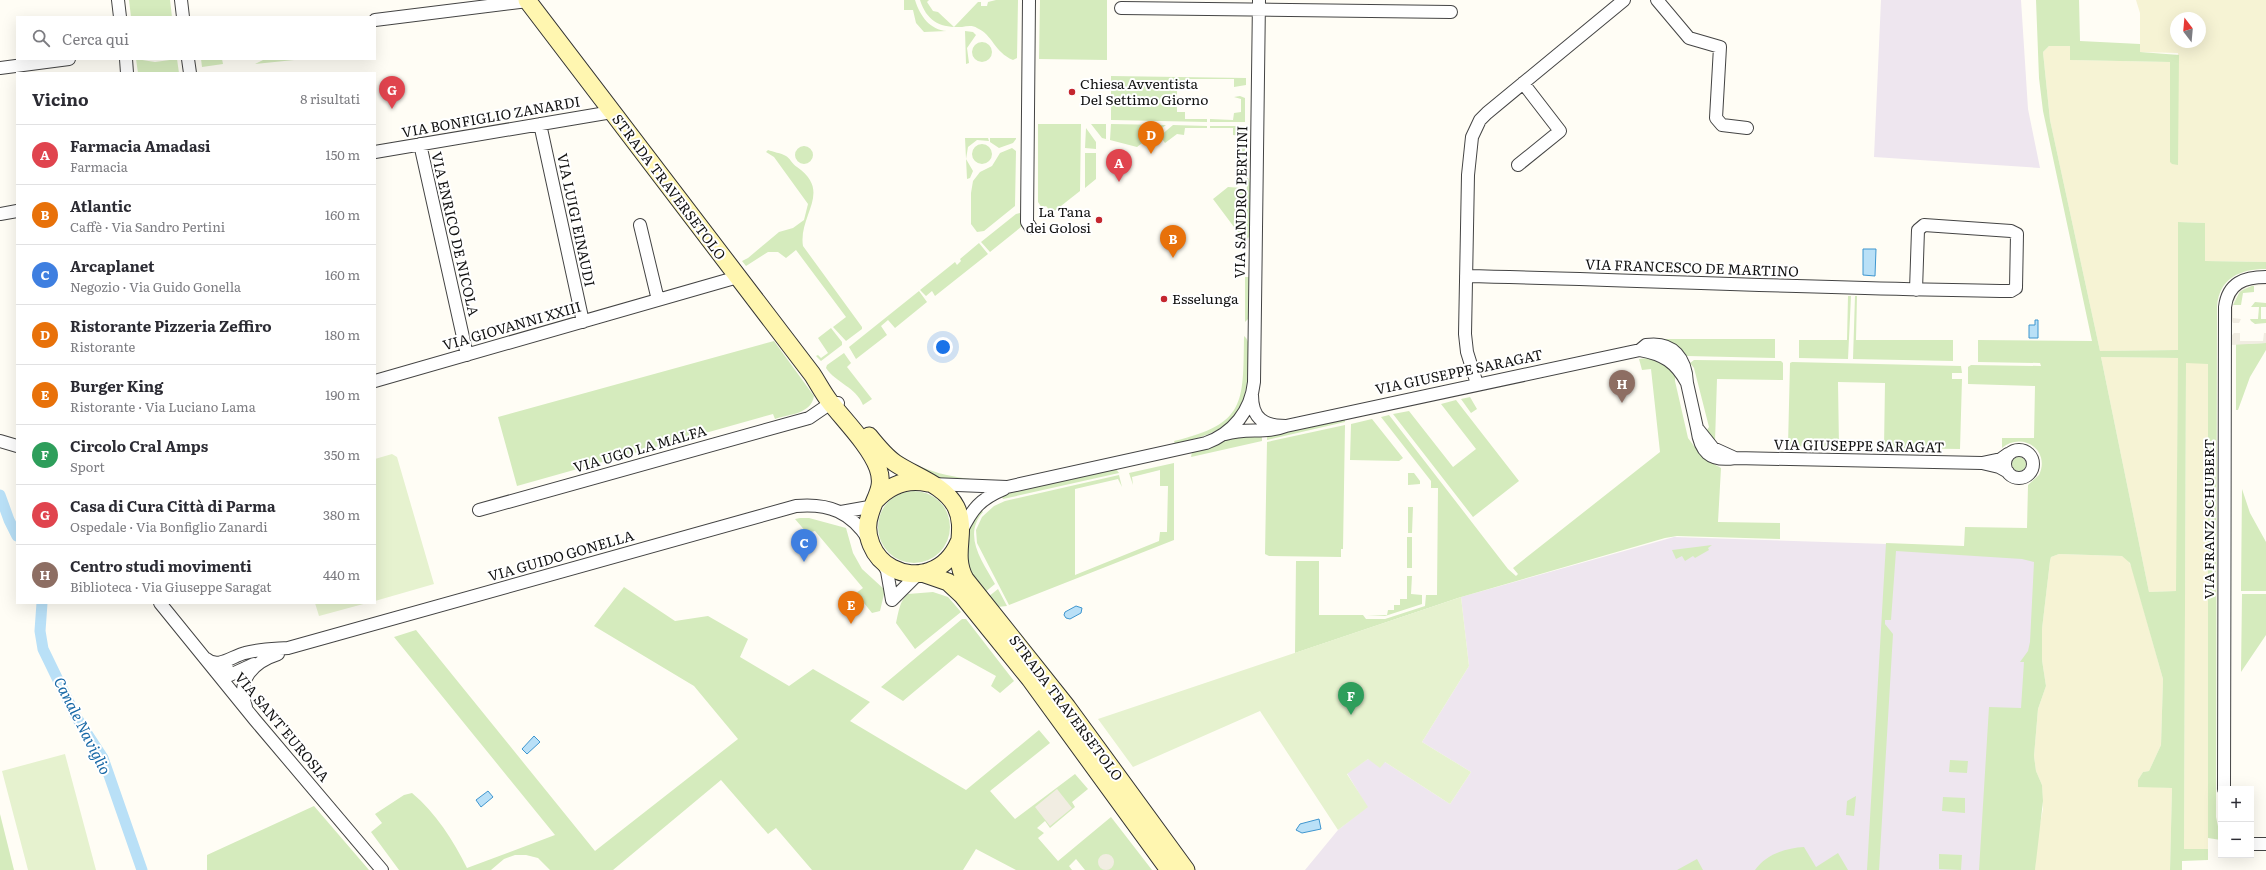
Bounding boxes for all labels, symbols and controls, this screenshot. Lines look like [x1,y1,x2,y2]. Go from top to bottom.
north arrow [2170,12,2206,48]
search box [16,16,376,60]
icon: search [30,27,52,49]
text: Cerca qui [62,27,129,50]
place label: Chiesa Avventista Del Settimo Giorno [1080,73,1208,109]
pin: G [379,76,405,109]
text: Vicino [32,86,89,111]
marker: Chiesa Avventista Del Settimo Giorno [1067,87,1077,97]
text: 8 risultati [300,89,360,108]
street label: VIA BONFIGLIO ZANARDI [400,90,582,142]
street label: STRADA TRAVERSETOLO [608,109,731,263]
pin: D [1138,121,1164,154]
street label: VIA SANDRO PERTINI [1229,125,1251,279]
text: Farmacia Amadasi [70,134,211,157]
text: A [40,145,50,164]
text: 150 m [325,145,360,164]
pin: A [1106,149,1132,182]
street label: VIA ENRICO DE NICOLA [427,150,485,319]
street label: VIA LUIGI EINAUDI [553,151,601,289]
text: Farmacia [70,157,128,176]
text: Atlantic [70,194,131,217]
place label: La Tana dei Golosi [1026,201,1091,237]
text: B [41,205,49,224]
text: 160 m [325,205,360,224]
marker: La Tana dei Golosi [1094,215,1104,225]
text: Caffè · Via Sandro Pertini [70,217,225,236]
pin: B [1160,225,1186,258]
street label: VIA FRANCESCO DE MARTINO [1585,253,1799,281]
text: Arcaplanet [70,254,155,277]
text: C [40,265,50,284]
text: 160 m [325,265,360,284]
text: Negozio · Via Guido Gonella [70,277,241,296]
place label: Esselunga [1172,288,1239,308]
marker: Esselunga [1159,294,1169,304]
street label: VIA GIOVANNI XXIII [440,296,583,354]
text: Ristorante Pizzeria Zeffiro [70,314,272,337]
text: D [40,325,50,344]
text: 180 m [325,325,360,344]
text: Ristorante [70,337,135,356]
your location [933,337,953,357]
street label: VIA GIUSEPPE SARAGAT [1373,343,1544,399]
pin: H [1609,370,1635,403]
text: Burger King [70,374,163,397]
text: E [41,385,49,404]
text: 190 m [325,385,360,404]
text: Ristorante · Via Luciano Lama [70,397,256,416]
street label: VIA UGO LA MALFA [571,419,709,477]
text: Circolo Cral Amps [70,434,208,457]
street label: VIA GIUSEPPE SARAGAT [1773,434,1945,456]
street label: VIA FRANZ SCHUBERT [2198,439,2218,599]
text: F [41,445,49,464]
text: 350 m [324,445,360,464]
text: Sport [70,457,105,476]
text: Casa di Cura Città di Parma [70,494,276,517]
text: G [40,505,50,524]
text: 380 m [323,505,360,524]
text: Ospedale · Via Bonfiglio Zanardi [70,517,268,536]
street label: VIA GUIDO GONELLA [485,524,637,585]
pin: C [791,529,817,562]
text: Centro studi movimenti [70,554,252,577]
text: H [40,565,50,584]
text: 440 m [323,565,360,584]
text: Biblioteca · Via Giuseppe Saragat [70,577,272,596]
pin: E [838,591,864,624]
street label: STRADA TRAVERSETOLO [1005,630,1128,784]
street label: VIA SANT'EUROSIA [231,667,335,786]
water label: Canale Naviglio [49,673,118,778]
pin: F [1338,682,1364,715]
map controls [2218,786,2254,858]
button: + [2218,786,2254,822]
button: − [2218,822,2254,858]

